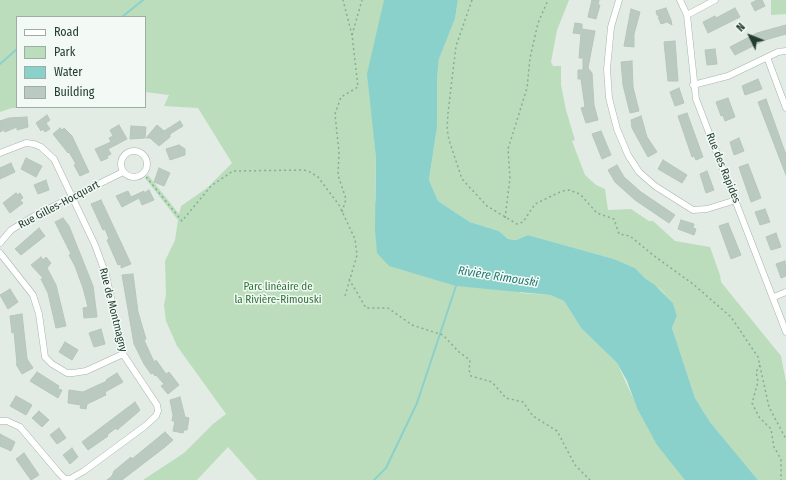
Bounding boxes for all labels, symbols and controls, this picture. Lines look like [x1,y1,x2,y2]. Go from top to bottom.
legend [16,16,146,108]
north arrow [730,16,770,56]
text: N [734,21,748,34]
text: Road [54,25,79,39]
text: Park [54,45,75,59]
text: Water [54,65,82,79]
text: Building [54,85,94,99]
street label: Rue des Rapides [703,131,743,205]
street label: Rue Gilles-Hocquart [16,178,102,232]
water label: Rivière Rimouski [457,264,539,290]
street label: Rue de Montmagny [96,267,130,353]
park label: Parc linéaire de la Rivière-Rimouski [234,280,322,306]

